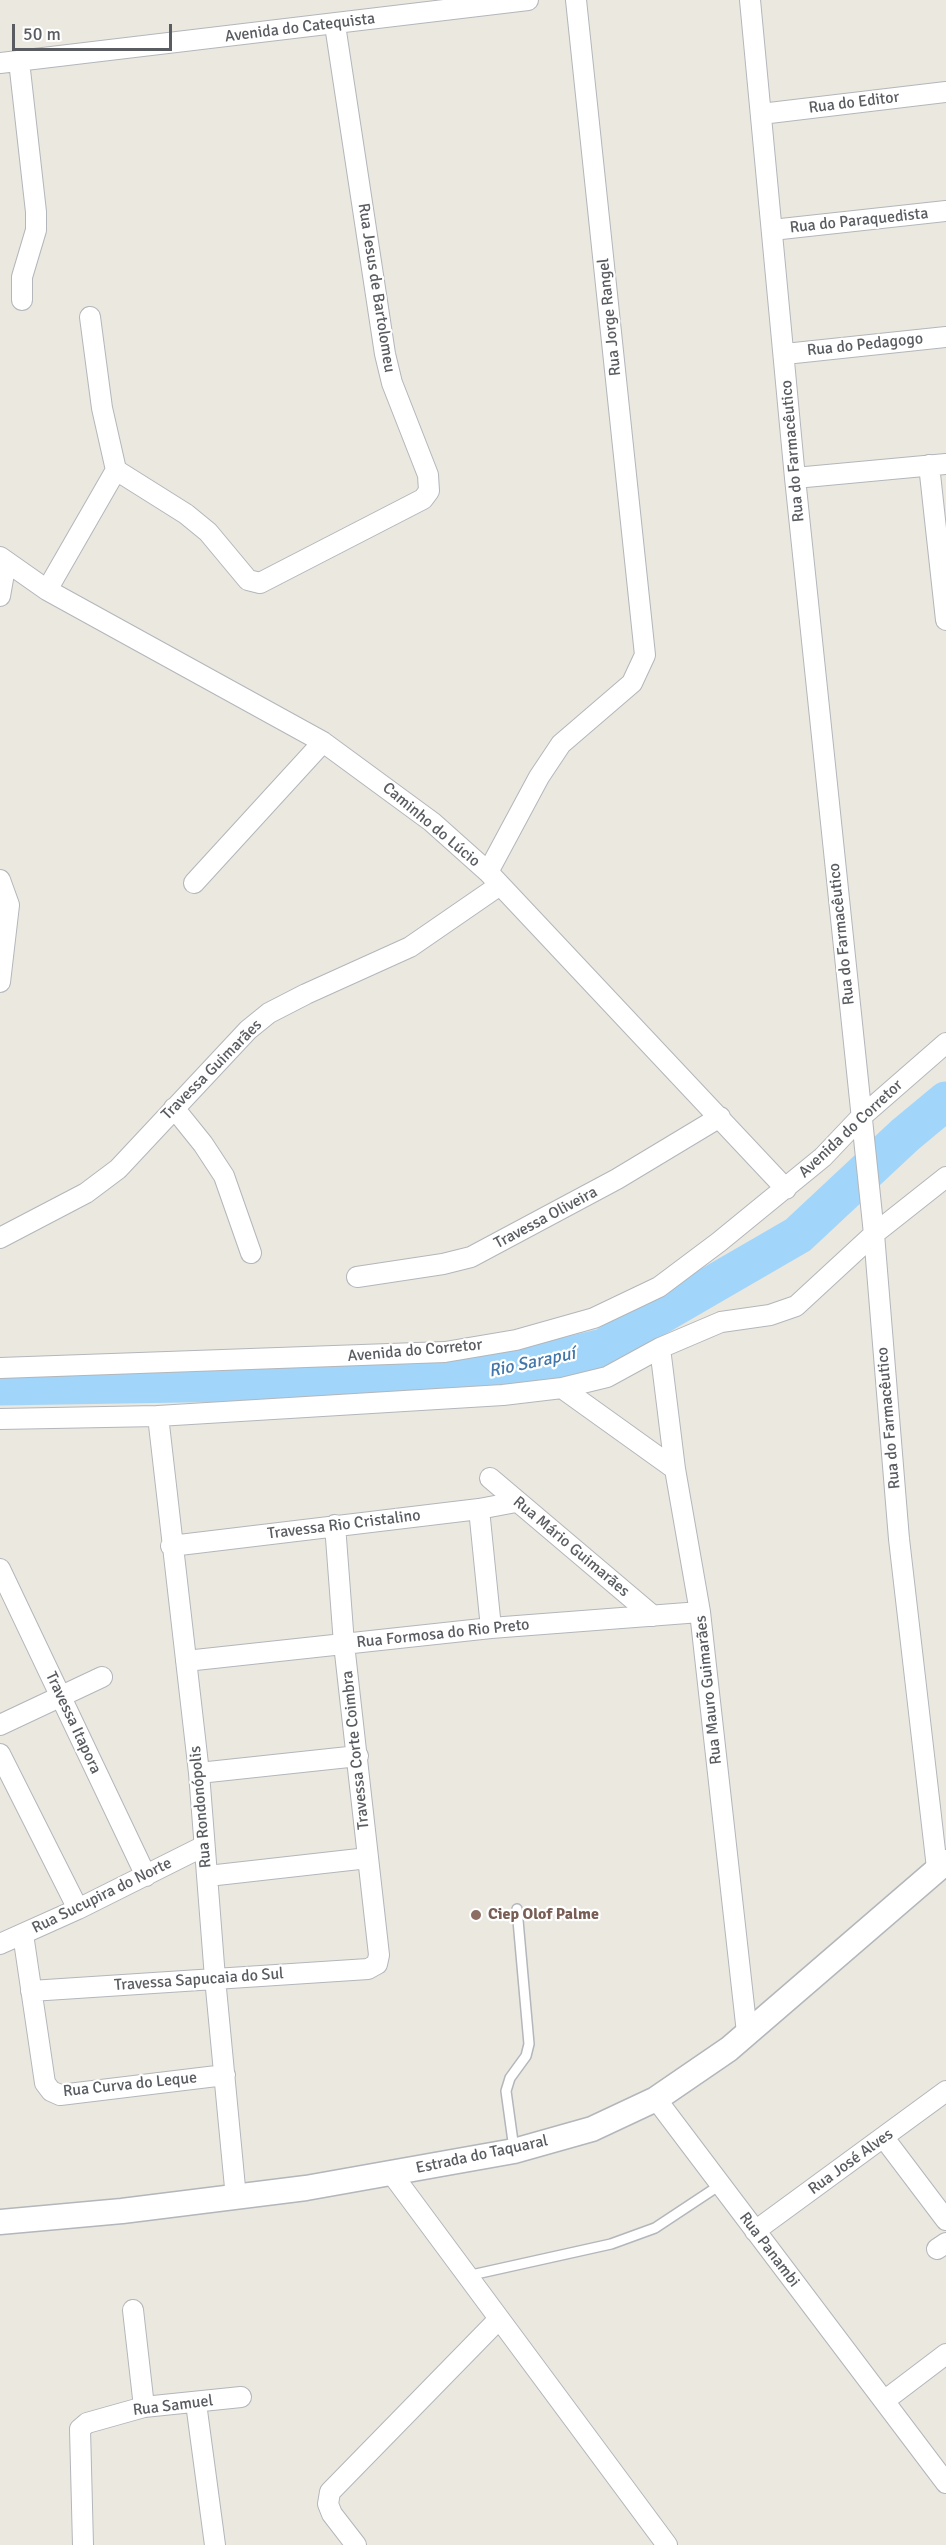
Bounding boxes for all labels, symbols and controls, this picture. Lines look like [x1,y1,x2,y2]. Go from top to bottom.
street label: Avenida do Catequista [224,9,376,47]
scale bar [15,12,176,50]
text: 50 m [23,23,61,45]
street label: Rua do Editor [808,88,900,118]
street label: Rua Jesus de Bartolomeu [353,202,399,374]
street label: Rua do Paraquedista [789,204,929,238]
street label: Rua Jorge Rangel [594,257,626,377]
street label: Rua do Pedagogo [806,329,924,361]
street label: Rua do Farmacêutico [777,379,809,523]
street label: Caminho do Lúcio [378,779,484,871]
street label: Rua do Farmacêutico [825,862,859,1006]
street label: Travessa Guimarães [158,1016,266,1124]
street label: Avenida do Corretor [795,1076,907,1182]
street label: Travessa Oliveira [491,1183,601,1253]
street label: Avenida do Corretor [347,1336,483,1366]
water label: Rio Sarapuí [487,1343,577,1383]
street label: Rua do Farmacêutico [873,1346,905,1490]
street label: Rua Mário Guimarães [509,1493,633,1601]
street label: Travessa Rio Cristalino [266,1506,422,1544]
street label: Rua Mauro Guimarães [692,1614,726,1766]
street label: Rua Formosa do Rio Preto [356,1615,530,1653]
street label: Travessa Itapora [41,1669,105,1777]
street label: Travessa Corte Coimbra [338,1670,374,1830]
street label: Rua Rondonópolis [186,1745,216,1869]
street label: Rua Sucupira do Norte [29,1854,175,1938]
place label: Ciep Olof Palme [488,1905,599,1925]
marker: Ciep Olof Palme [469,1908,483,1922]
street label: Travessa Sapucaia do Sul [114,1964,284,1996]
street label: Rua Curva do Leque [62,2068,198,2102]
street label: Rua José Alves [805,2125,897,2199]
street label: Estrada do Taquaral [414,2132,550,2178]
street label: Rua Panambi [735,2209,803,2291]
street label: Rua Samuel [132,2392,214,2420]

